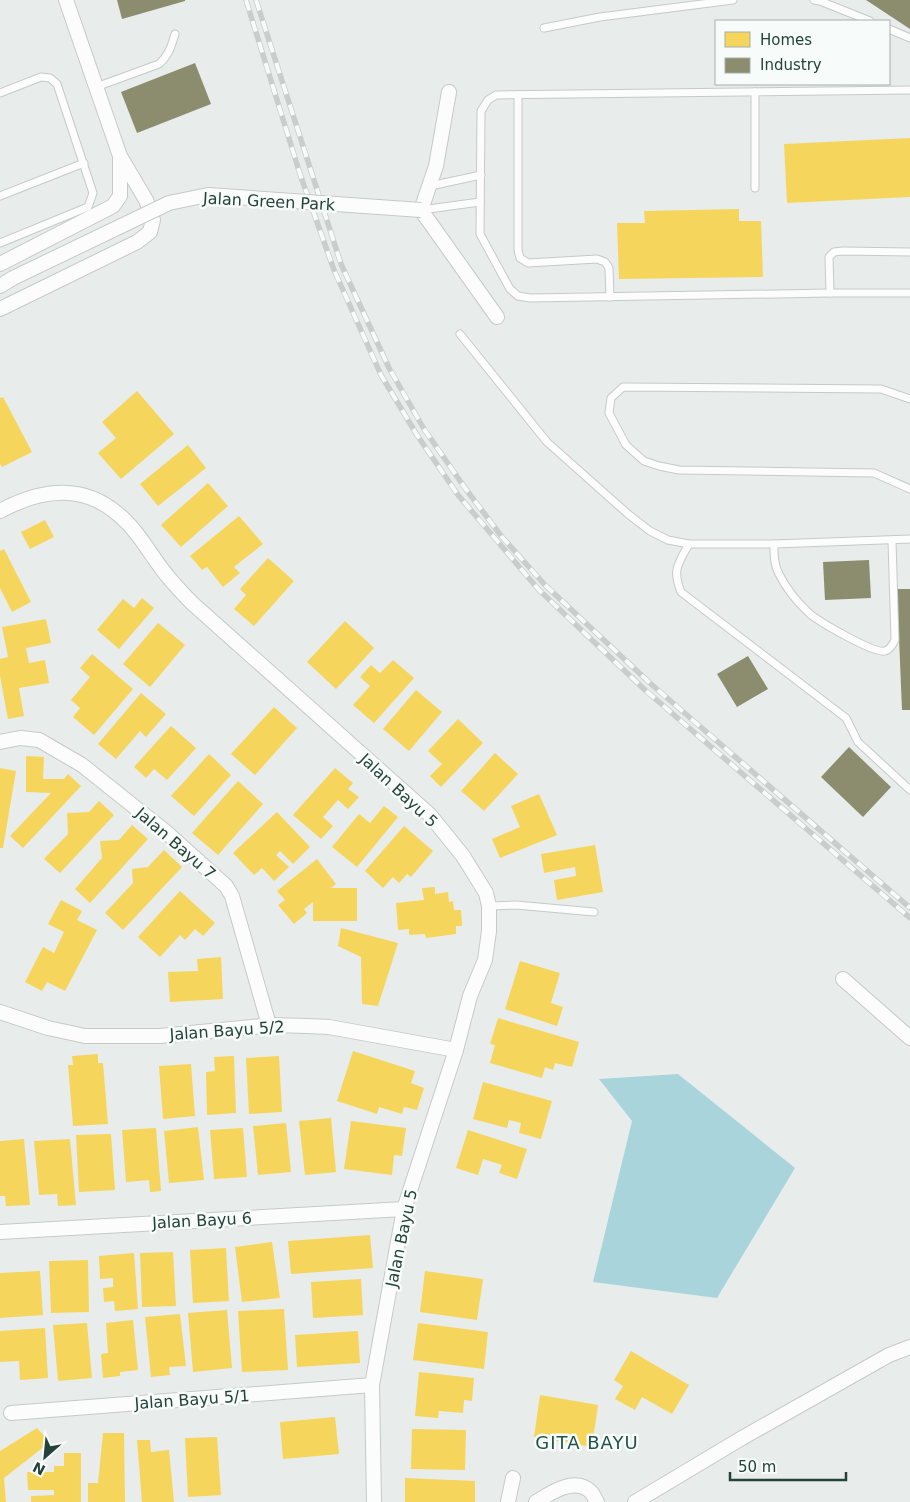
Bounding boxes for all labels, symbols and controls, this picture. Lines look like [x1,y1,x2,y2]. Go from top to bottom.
legend [715,20,890,85]
text: Homes [760,31,812,49]
text: Industry [760,56,822,74]
street label: Jalan Green Park [202,189,336,214]
street label: Jalan Bayu 5 [355,749,442,831]
street label: Jalan Bayu 7 [131,803,220,883]
street label: Jalan Bayu 5/2 [168,1017,285,1044]
street label: Jalan Bayu 5 [382,1187,421,1290]
street label: Jalan Bayu 6 [151,1208,252,1233]
street label: Jalan Bayu 5/1 [133,1386,250,1413]
north arrow [20,1432,70,1482]
district label: GITA BAYU [535,1432,639,1453]
scale bar [730,1450,846,1482]
text: 50 m [738,1458,776,1476]
text: N [30,1459,48,1478]

